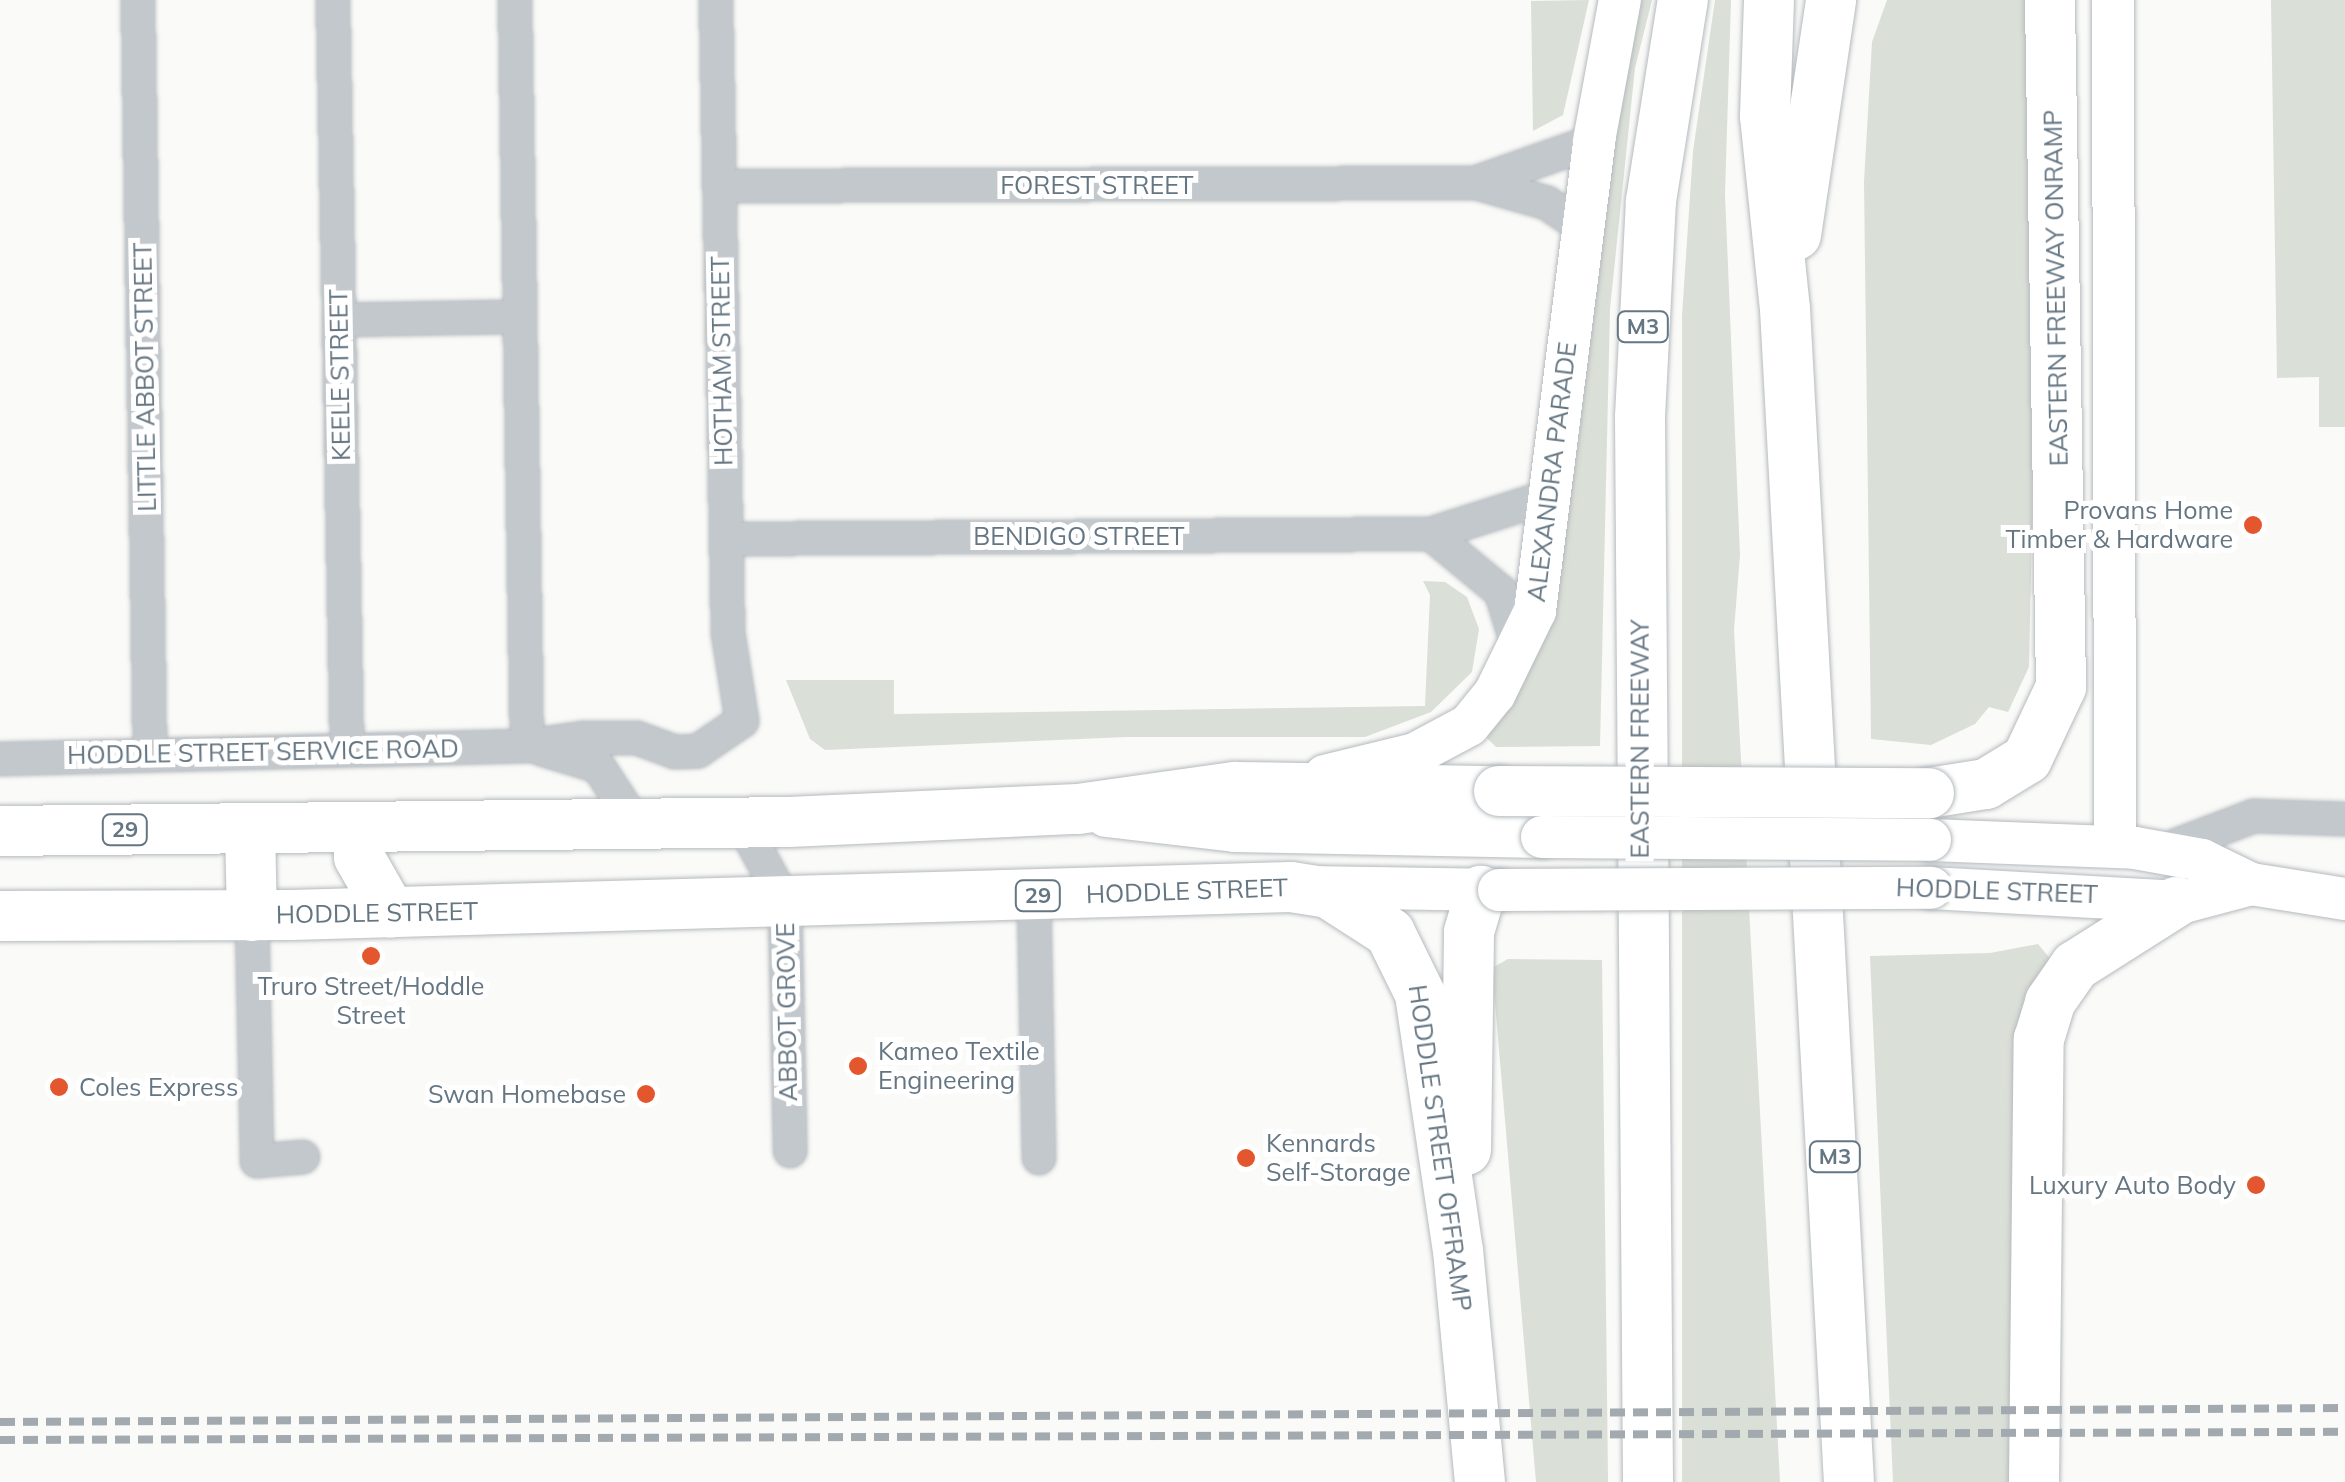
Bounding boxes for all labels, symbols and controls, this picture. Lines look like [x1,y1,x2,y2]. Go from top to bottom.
street label: EASTERN FREEWAY ONRAMP [2038,109,2074,467]
street label: FOREST STREET [1000,170,1194,200]
street label: LITTLE ABBOT STREET [128,242,162,512]
street label: HOTHAM STREET [705,256,739,466]
street label: KEELE STREET [324,289,356,461]
road number: M3 [1616,310,1670,344]
street label: ALEXANDRA PARADE [1521,340,1583,604]
place label: Provans Home Timber & Hardware [2005,496,2233,555]
marker: Provans Home Timber & Hardware [2242,514,2264,536]
street label: BENDIGO STREET [973,521,1185,551]
street label: EASTERN FREEWAY [1625,619,1655,859]
street label: HODDLE STREET SERVICE ROAD [67,734,459,770]
road number: 29 [100,813,150,847]
street label: HODDLE STREET [1085,872,1289,910]
street label: HODDLE STREET [1895,872,2099,910]
road number: 29 [1013,879,1063,913]
street label: HODDLE STREET [276,896,478,930]
street label: ABBOT GROVE [770,922,804,1102]
marker: Truro Street/Hoddle Street [360,945,382,967]
place label: Truro Street/Hoddle Street [258,972,484,1031]
street label: HODDLE STREET OFFRAMP [1402,983,1478,1313]
place label: Kameo Textile Engineering [878,1037,1040,1096]
marker: Kameo Textile Engineering [847,1055,869,1077]
place label: Coles Express [79,1072,238,1102]
marker: Coles Express [48,1076,70,1098]
place label: Swan Homebase [428,1079,626,1109]
marker: Swan Homebase [635,1083,657,1105]
place label: Kennards Self-Storage [1266,1129,1411,1188]
road number: M3 [1808,1140,1862,1174]
marker: Kennards Self-Storage [1235,1147,1257,1169]
place label: Luxury Auto Body [2029,1170,2236,1200]
marker: Luxury Auto Body [2245,1174,2267,1196]

